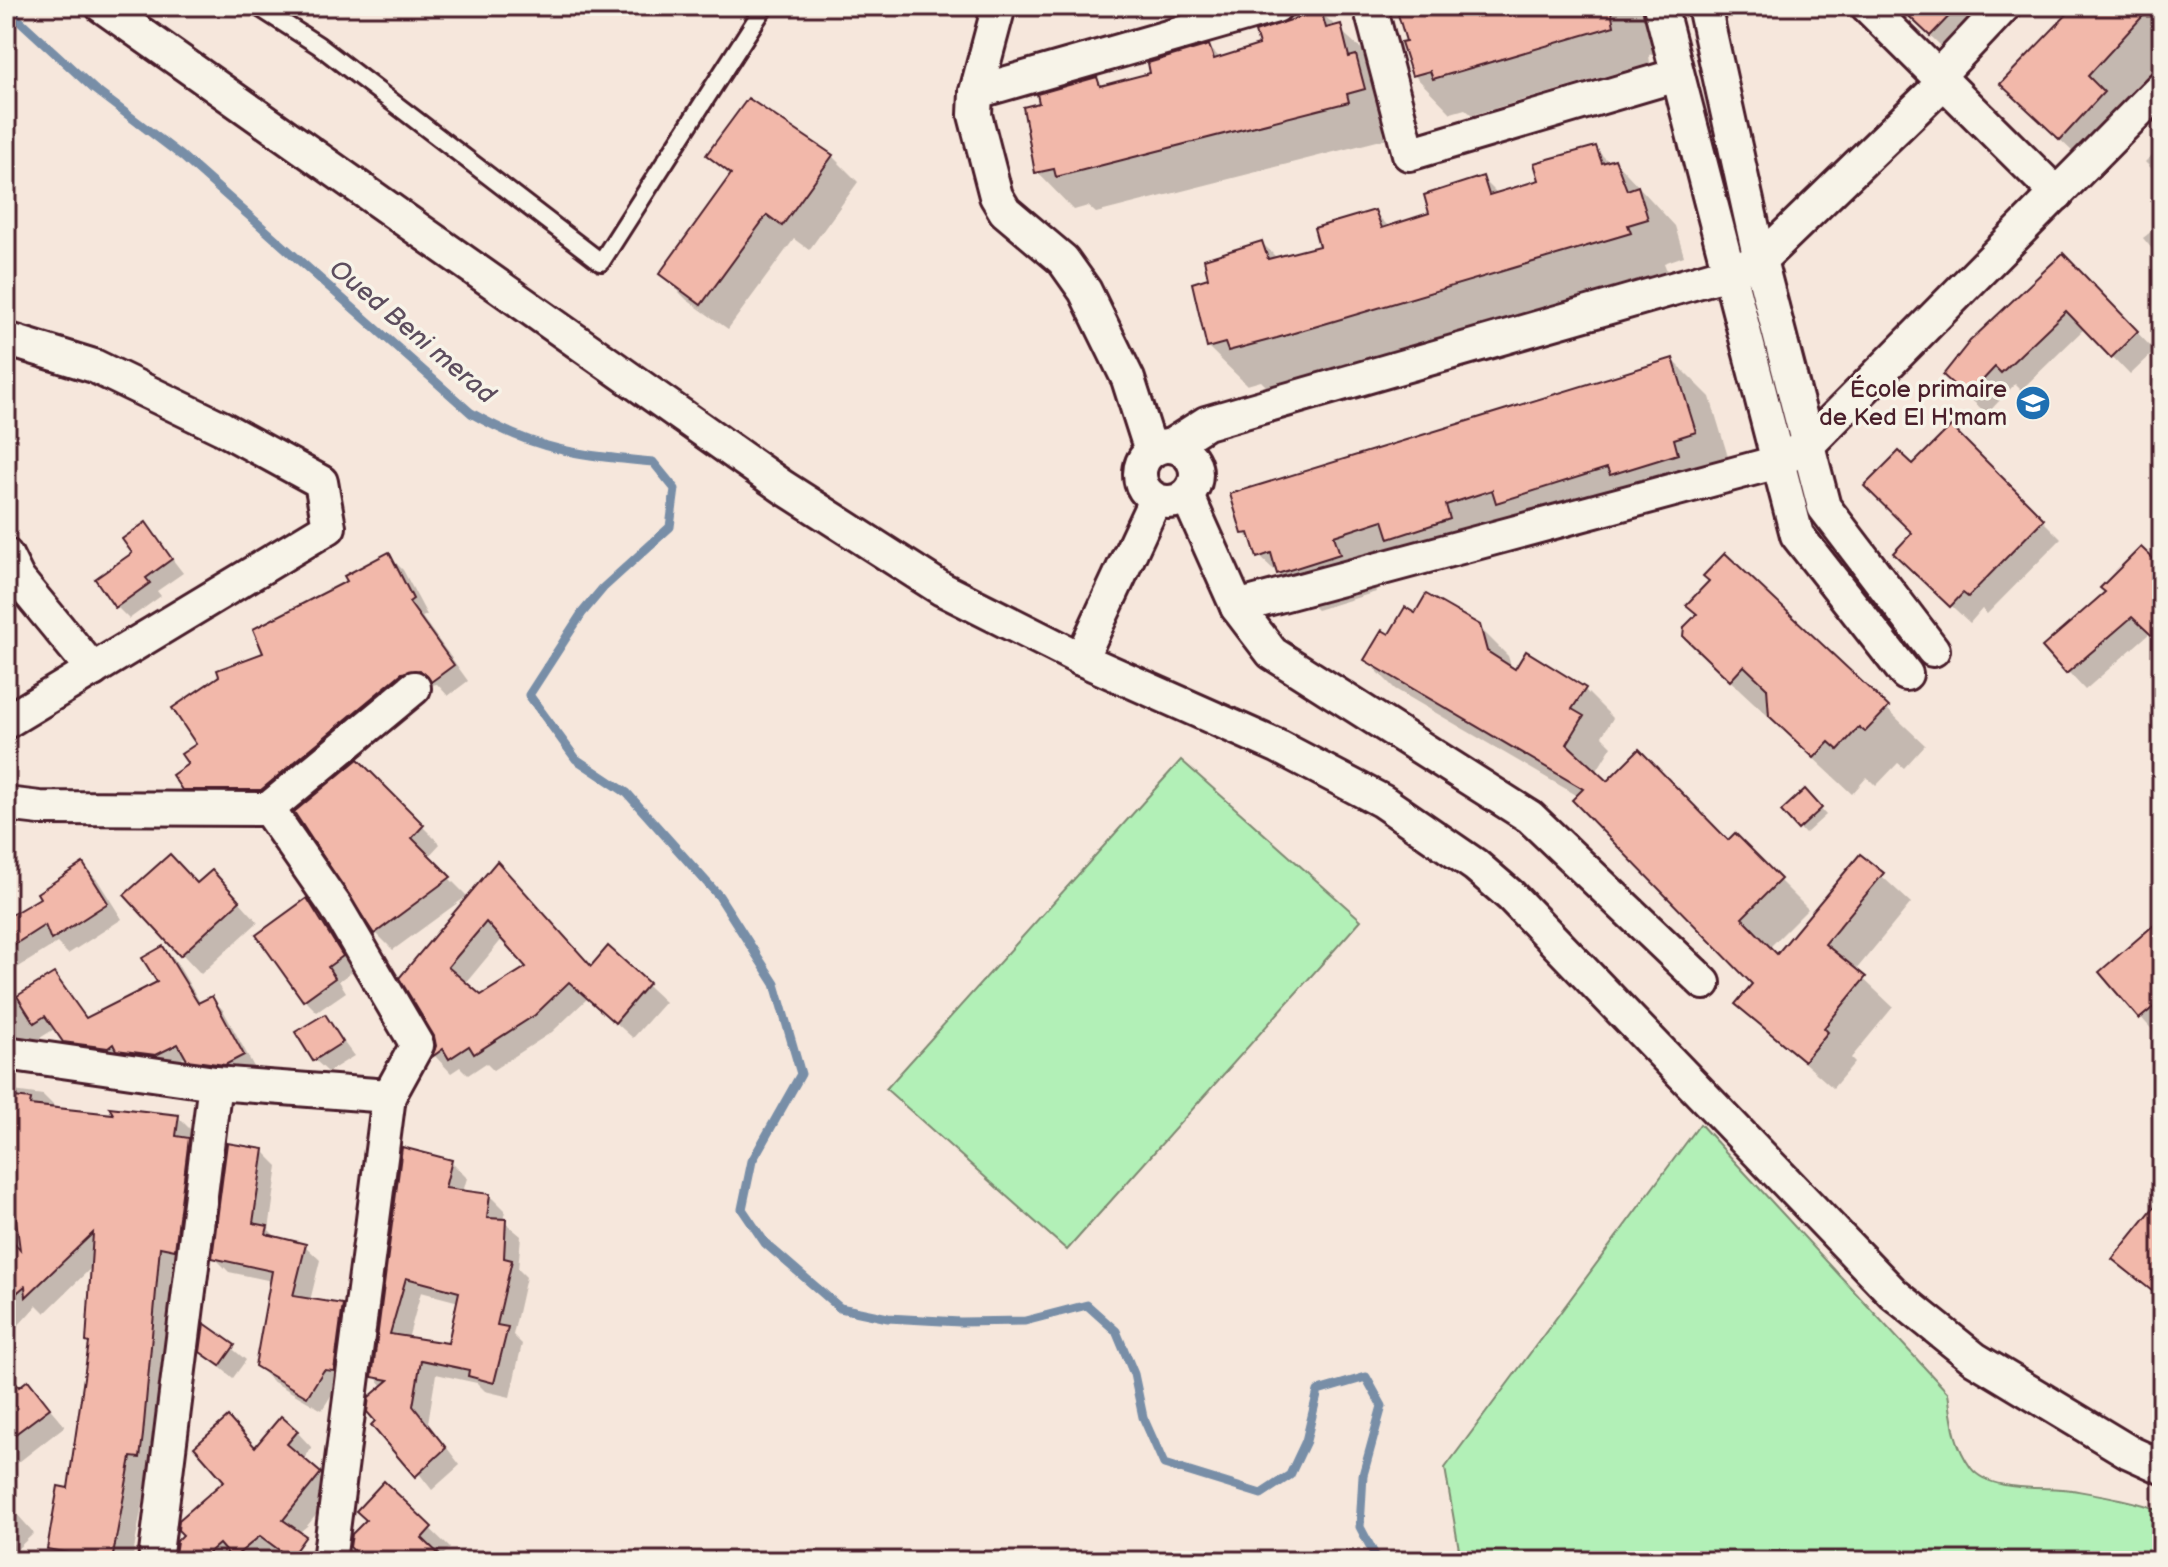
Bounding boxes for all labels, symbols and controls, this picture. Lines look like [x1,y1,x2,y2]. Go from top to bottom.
water label: Oued Beni merad [323,254,502,411]
place label: École primaire de Ked El H'mam [1819,374,2007,432]
school or university icon: École primaire de Ked El H'mam [2014,384,2052,422]

